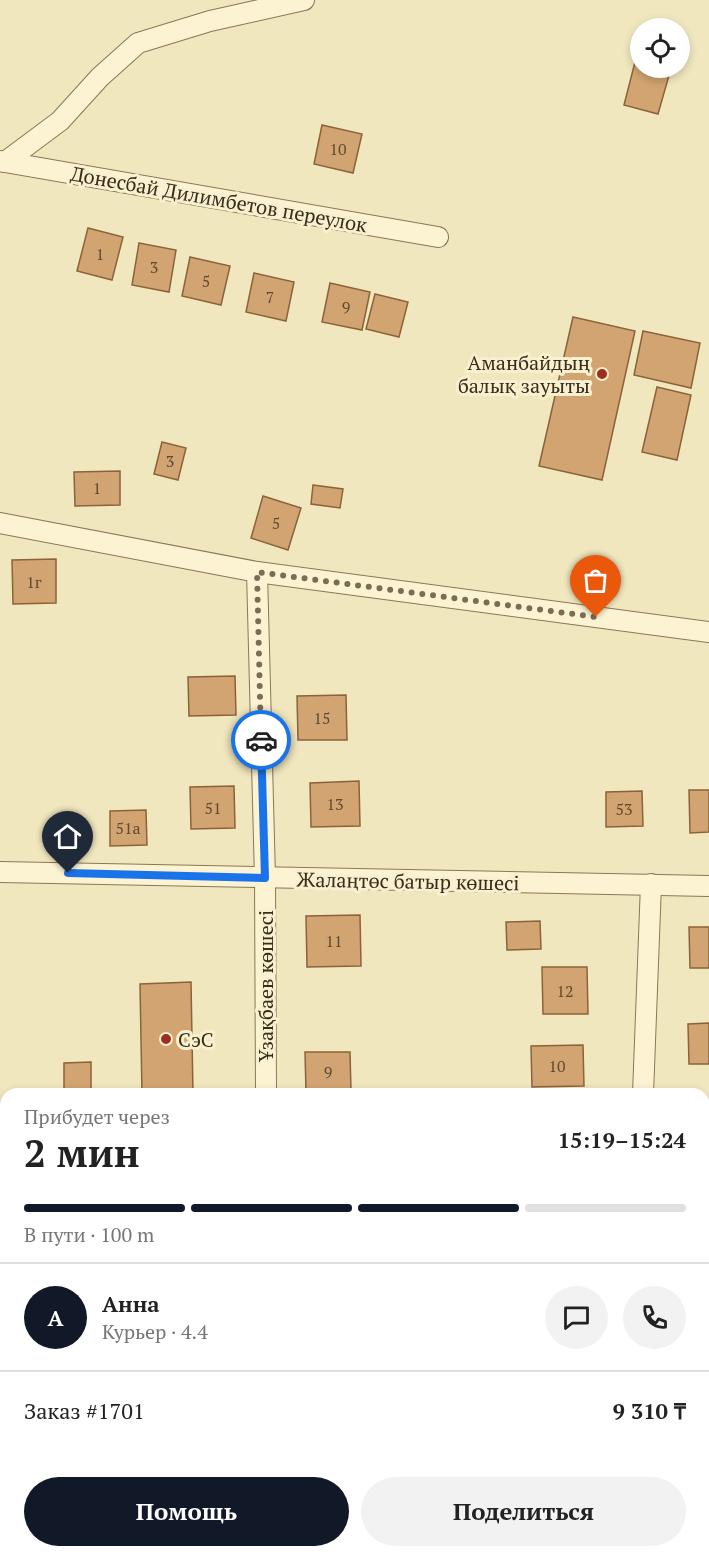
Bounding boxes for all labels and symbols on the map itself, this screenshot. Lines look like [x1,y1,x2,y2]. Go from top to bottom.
house number: 10 [329,138,347,160]
street label: Донесбай Дилимбетов переулок [69,160,370,238]
house number: 1 [96,243,104,265]
house number: 3 [150,256,158,278]
house number: 5 [202,270,210,292]
house number: 7 [266,286,274,308]
house number: 9 [342,296,350,318]
place label: Аманбайдың балық зауыты [458,349,590,399]
marker: Аманбайдың балық зауыты [595,367,609,381]
house number: 3 [166,450,174,472]
house number: 1 [93,477,101,499]
house number: 5 [272,512,280,534]
pin [570,555,621,617]
house number: 1г [26,571,42,593]
house number: 15 [313,707,331,729]
courier [231,710,291,770]
house number: 13 [326,793,344,815]
house number: 51 [204,797,222,819]
house number: 53 [615,798,633,820]
pin [42,811,93,873]
house number: 51а [115,817,141,839]
street label: Жалаңтөс батыр көшесі [296,866,520,896]
street label: Ұзақбаев көшесі [252,910,279,1062]
house number: 11 [325,930,343,952]
house number: 12 [556,980,574,1002]
place label: СэС [178,1026,214,1053]
marker: СэС [159,1032,173,1046]
house number: 10 [548,1055,566,1077]
house number: 9 [324,1061,332,1083]

